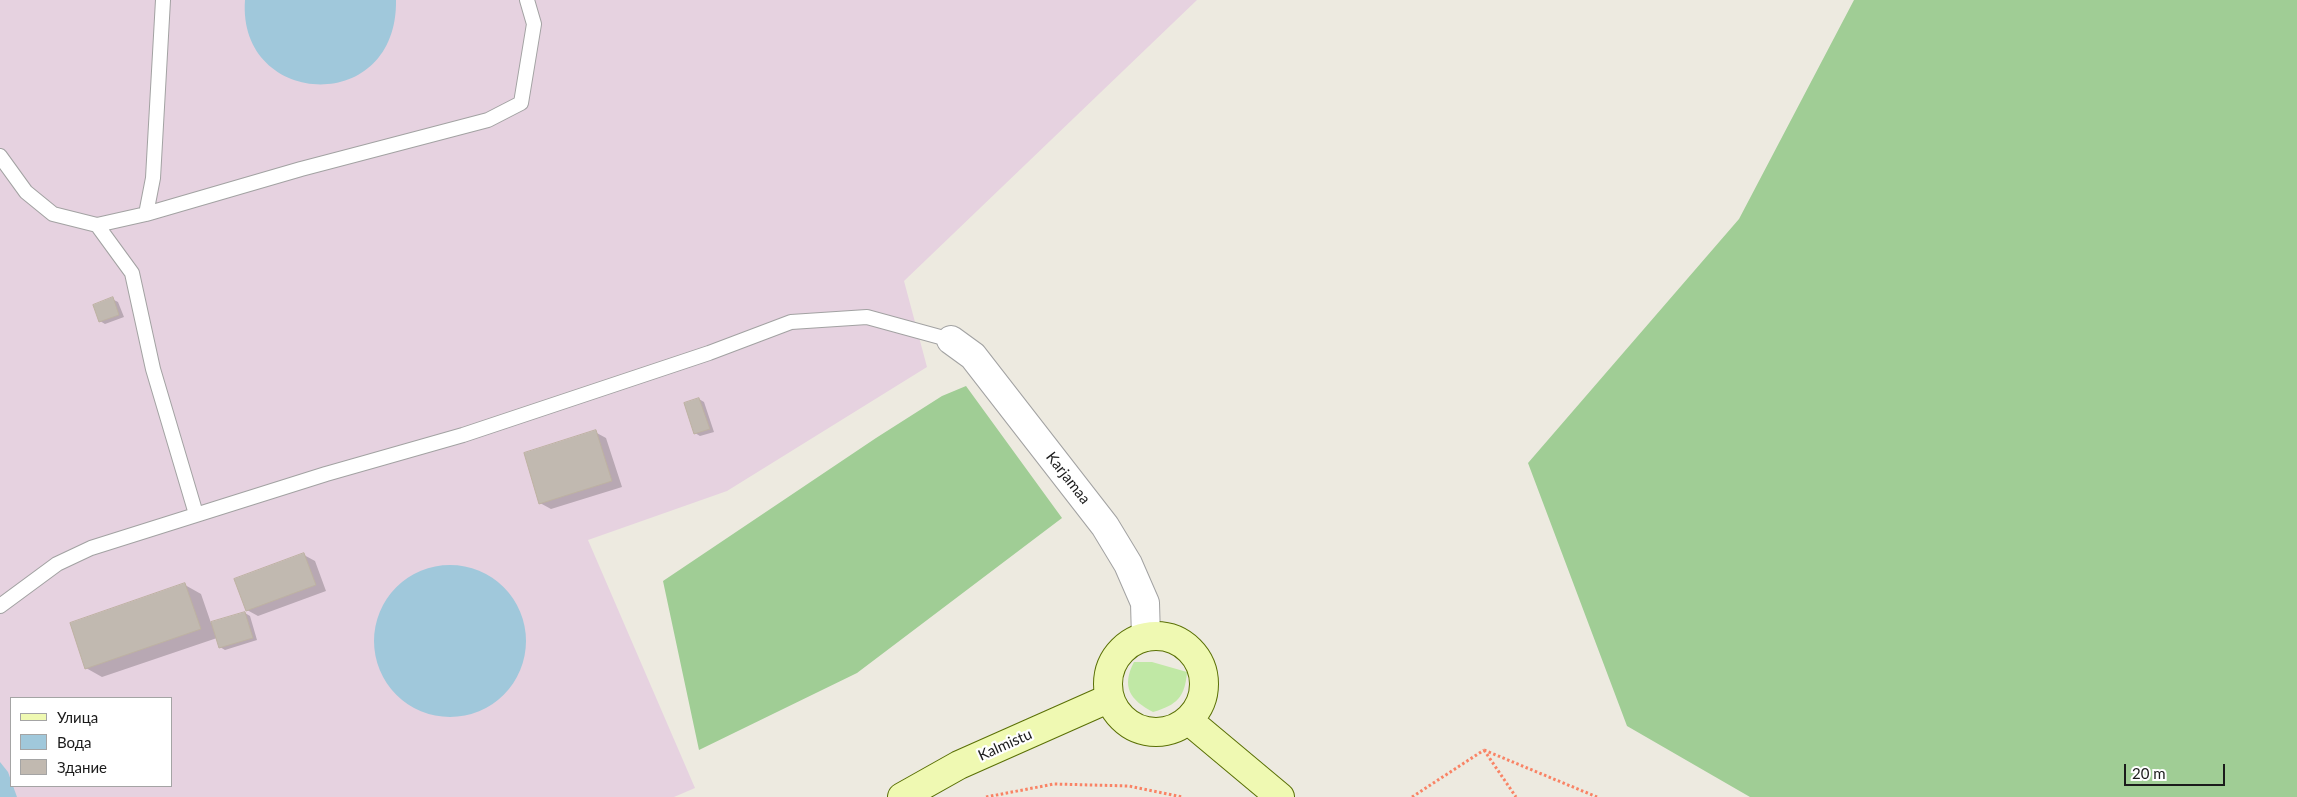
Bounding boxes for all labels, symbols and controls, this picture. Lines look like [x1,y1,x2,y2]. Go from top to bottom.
street label: Karjamaa [1042,448,1094,508]
legend [10,697,172,787]
text: Улица [57,708,98,726]
street label: Kalmistu [975,725,1035,765]
text: Вода [57,733,92,751]
scale bar [2127,754,2228,786]
text: Здание [57,758,107,776]
text: 20 m [2132,764,2166,782]

